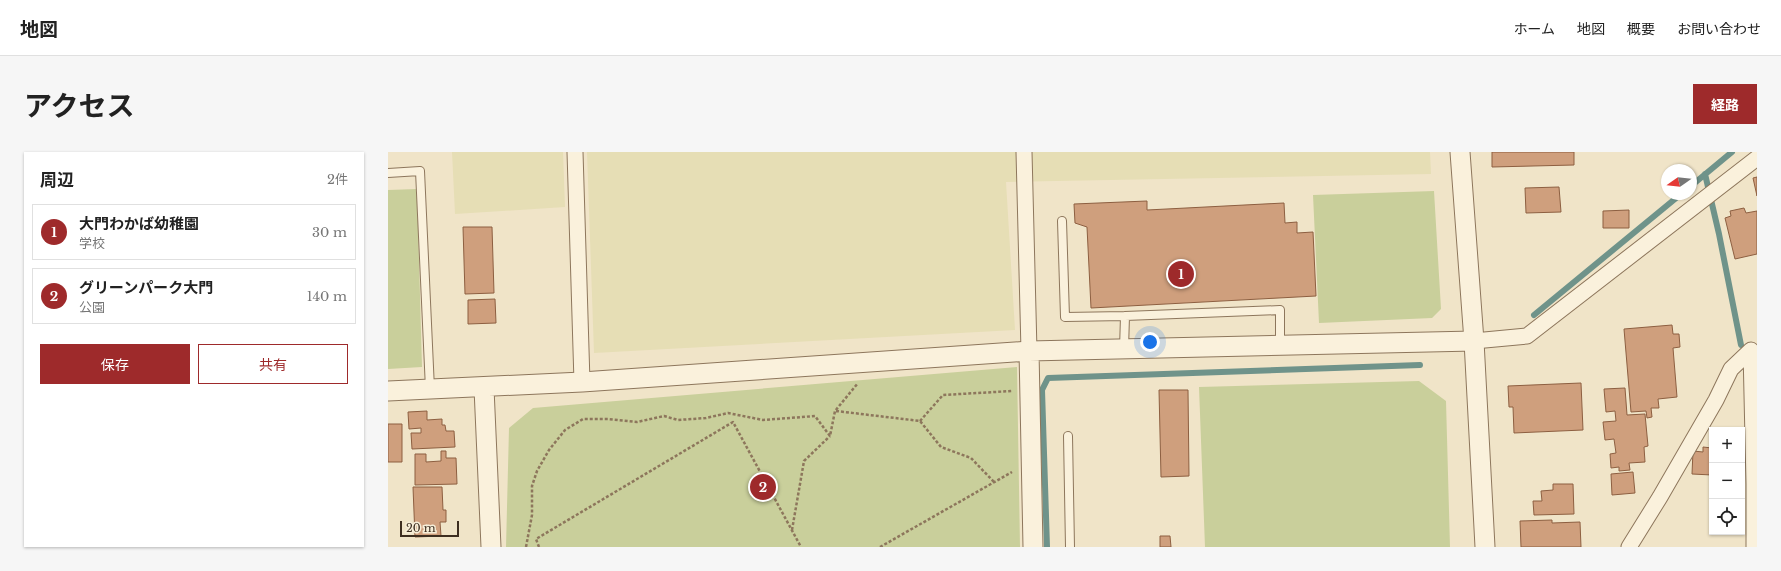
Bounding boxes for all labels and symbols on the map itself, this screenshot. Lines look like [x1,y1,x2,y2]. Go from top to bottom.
north arrow [1661,164,1697,200]
pin: 1 [1168,259,1194,289]
your location [1140,332,1160,352]
pin: 2 [750,472,776,502]
scale bar [400,519,459,538]

